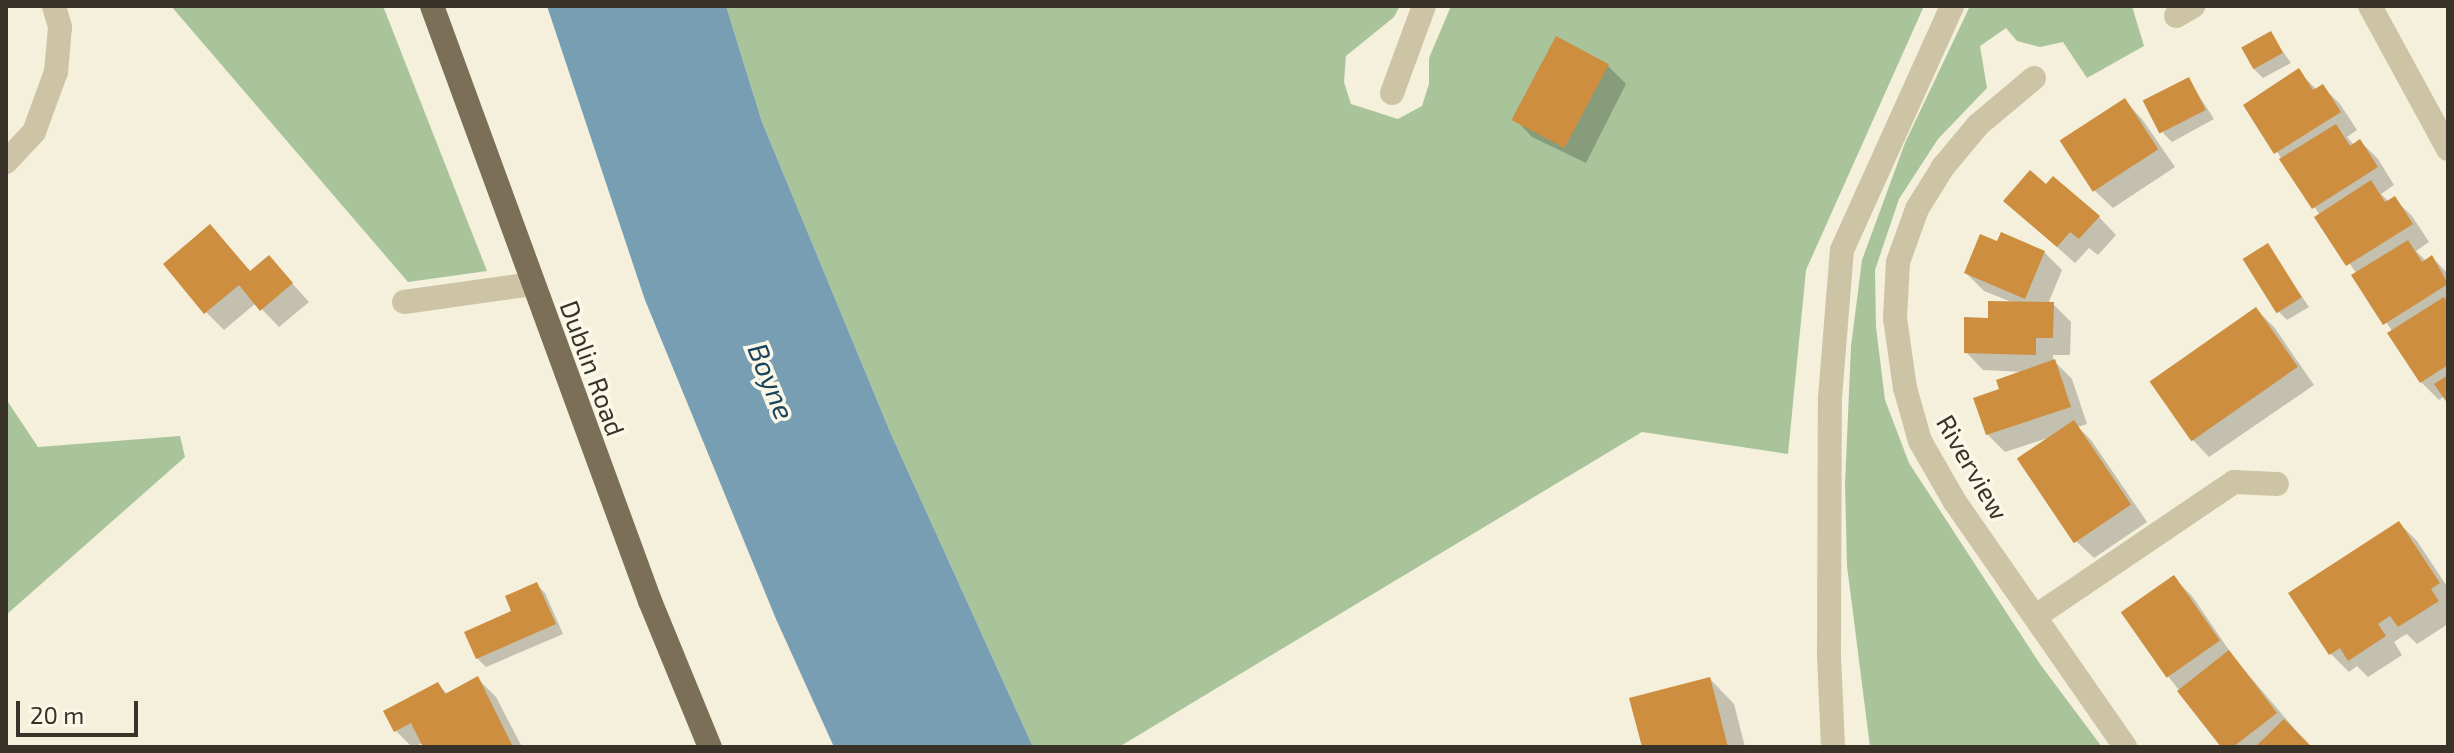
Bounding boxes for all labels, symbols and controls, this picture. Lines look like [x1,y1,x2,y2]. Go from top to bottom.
street label: Dublin Road [554,296,632,440]
water label: Boyne [742,338,802,424]
street label: Riverview [1930,409,2016,525]
scale bar [20,685,142,735]
text: 20 m [30,700,84,729]

